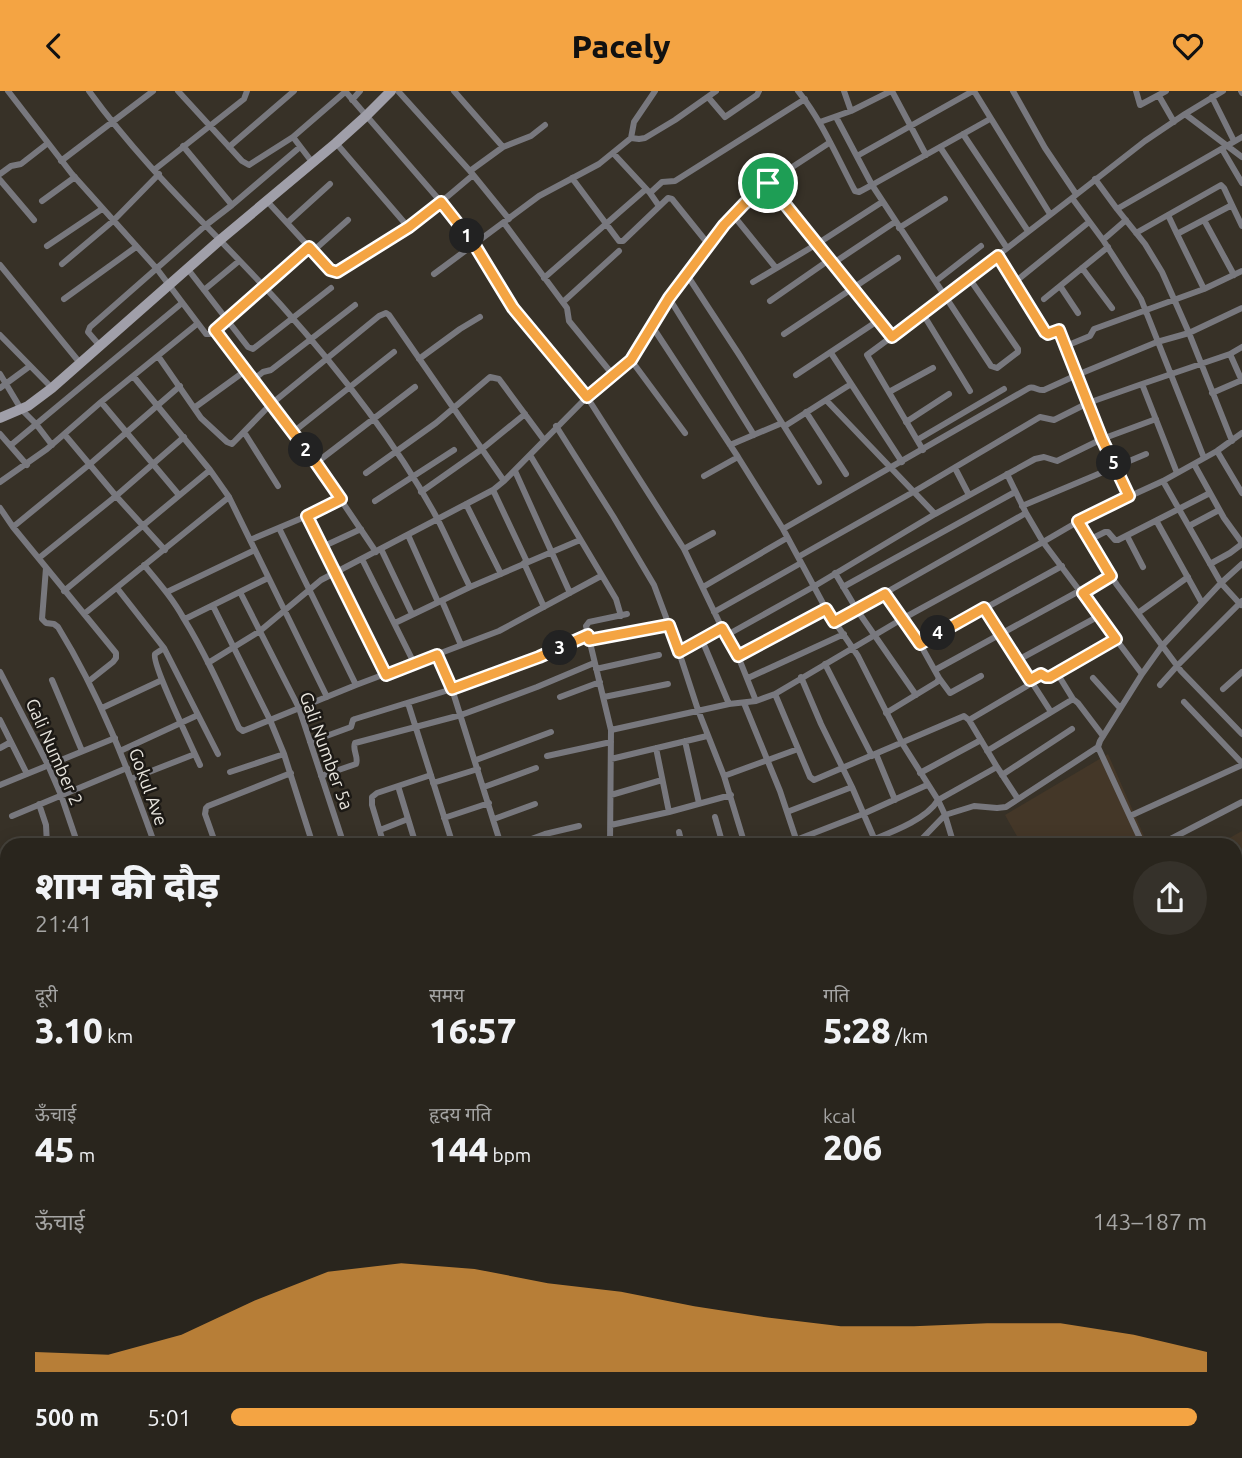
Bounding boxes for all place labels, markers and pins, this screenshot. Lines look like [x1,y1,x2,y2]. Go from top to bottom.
pin [738,153,798,213]
pin: 1 [449,219,484,253]
pin: 2 [288,433,324,467]
pin: 5 [1096,445,1132,481]
pin: 4 [920,615,956,651]
pin: 3 [542,631,578,665]

